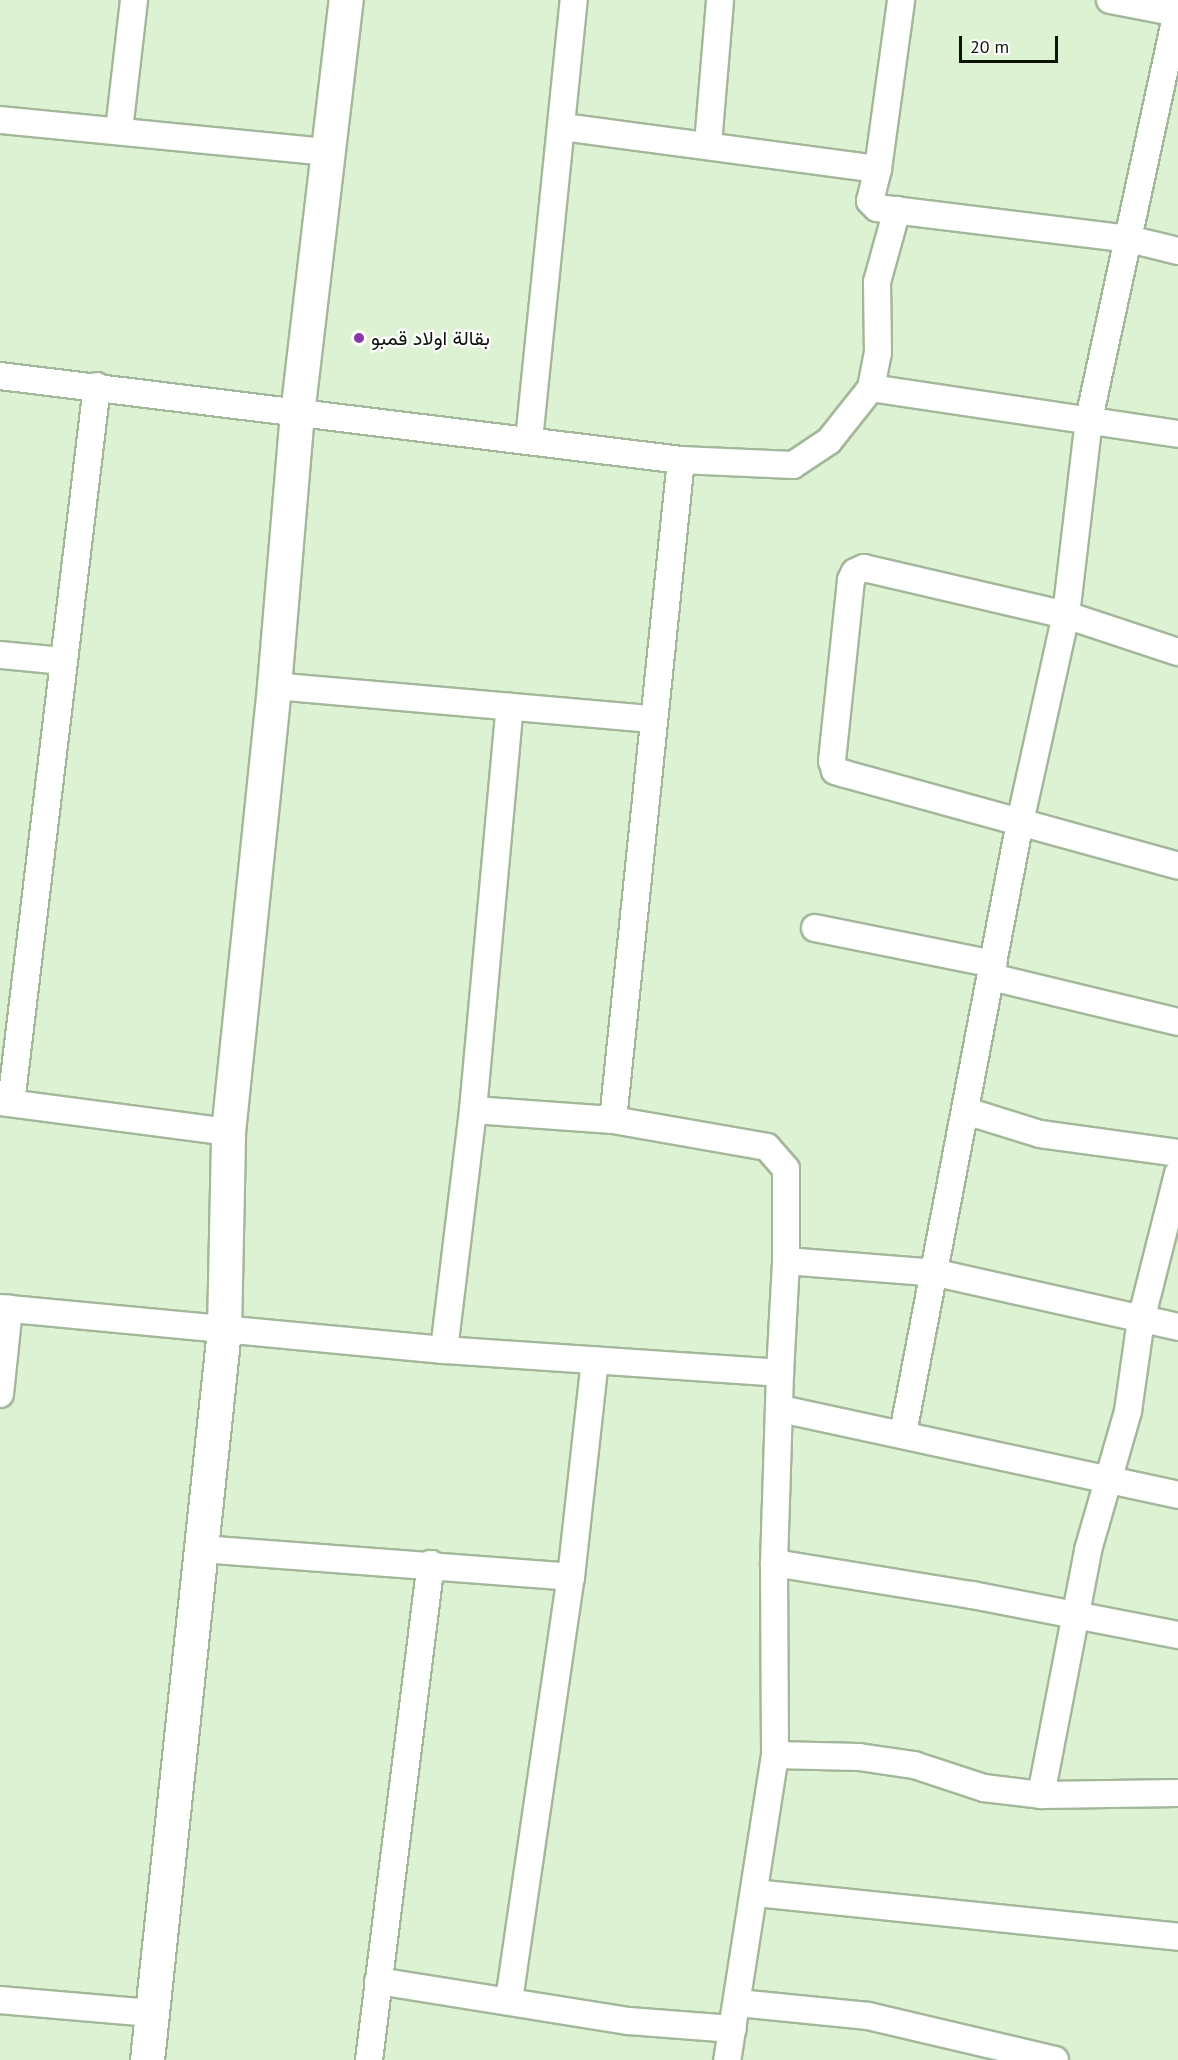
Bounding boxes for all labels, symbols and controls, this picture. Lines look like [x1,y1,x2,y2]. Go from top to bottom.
scale bar [962,24,1061,62]
text: 20 m [970,35,1009,58]
place label: بقالة اولاد قمبو [371,326,490,350]
marker: بقالة اولاد قمبو [352,331,366,345]

